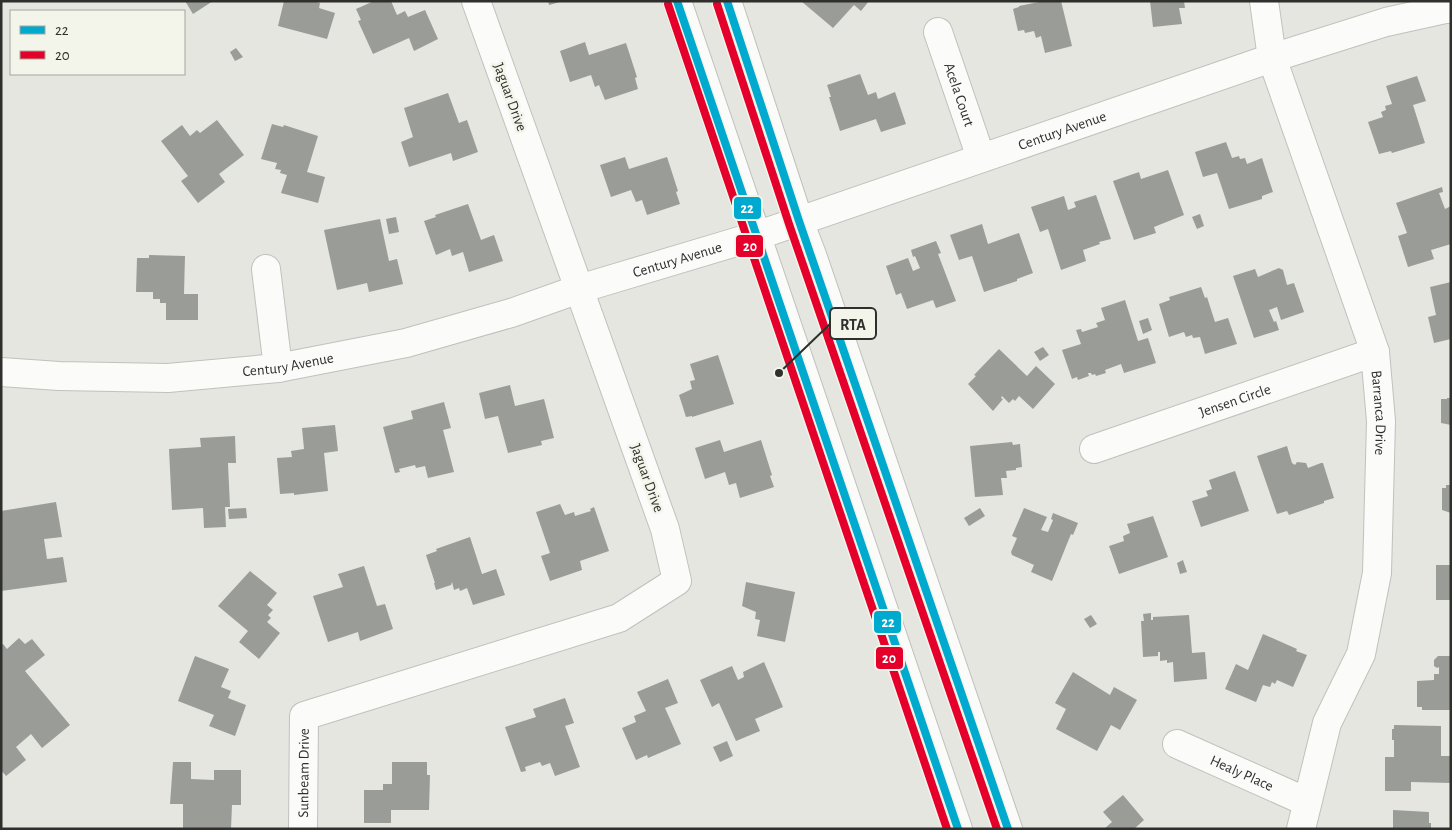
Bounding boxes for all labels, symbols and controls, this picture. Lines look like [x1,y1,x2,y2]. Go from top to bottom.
legend [10,10,185,75]
text: 22 [55,23,69,38]
text: 20 [55,48,70,63]
street label: Jaguar Drive [491,61,529,133]
street label: Acela Court [942,61,977,128]
street label: Century Avenue [1016,108,1108,152]
line badge: 22 [733,196,762,220]
text: 22 [740,202,754,216]
line badge: 20 [735,234,764,258]
street label: Century Avenue [631,239,724,280]
text: 20 [743,240,757,254]
callout: RTA [830,308,876,339]
text: RTA [840,317,866,333]
street label: Century Avenue [242,350,335,379]
street label: Barranca Drive [1369,370,1389,456]
street label: Jensen Circle [1197,381,1273,420]
street label: Jaguar Drive [628,442,666,514]
line badge: 22 [873,610,902,634]
text: 22 [881,616,895,630]
line badge: 20 [875,646,904,670]
text: 20 [882,652,896,666]
street label: Sunbeam Drive [296,728,311,818]
street label: Healy Place [1208,752,1276,794]

